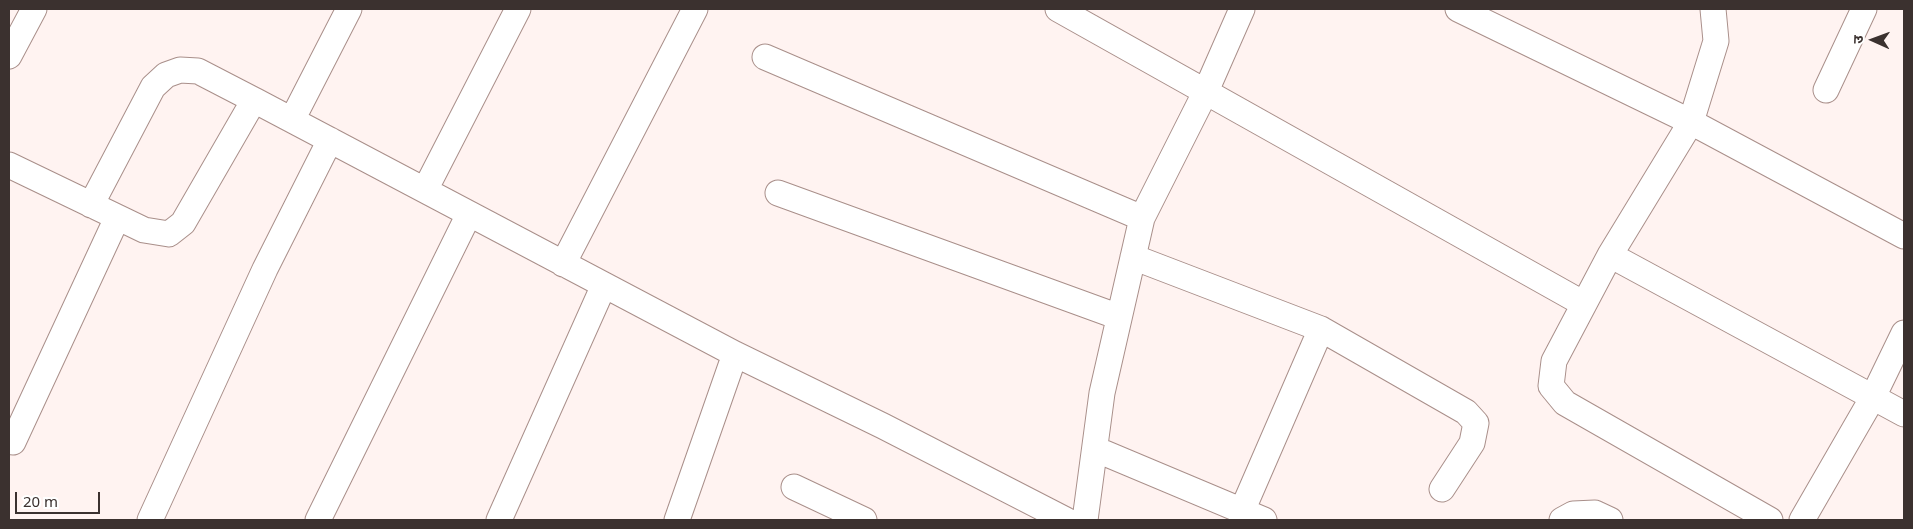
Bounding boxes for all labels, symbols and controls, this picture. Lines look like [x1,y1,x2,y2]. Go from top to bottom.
north arrow [1848,15,1898,65]
text: उ [1848,35,1867,44]
scale bar [18,482,102,514]
text: 20 m [23,491,58,511]

